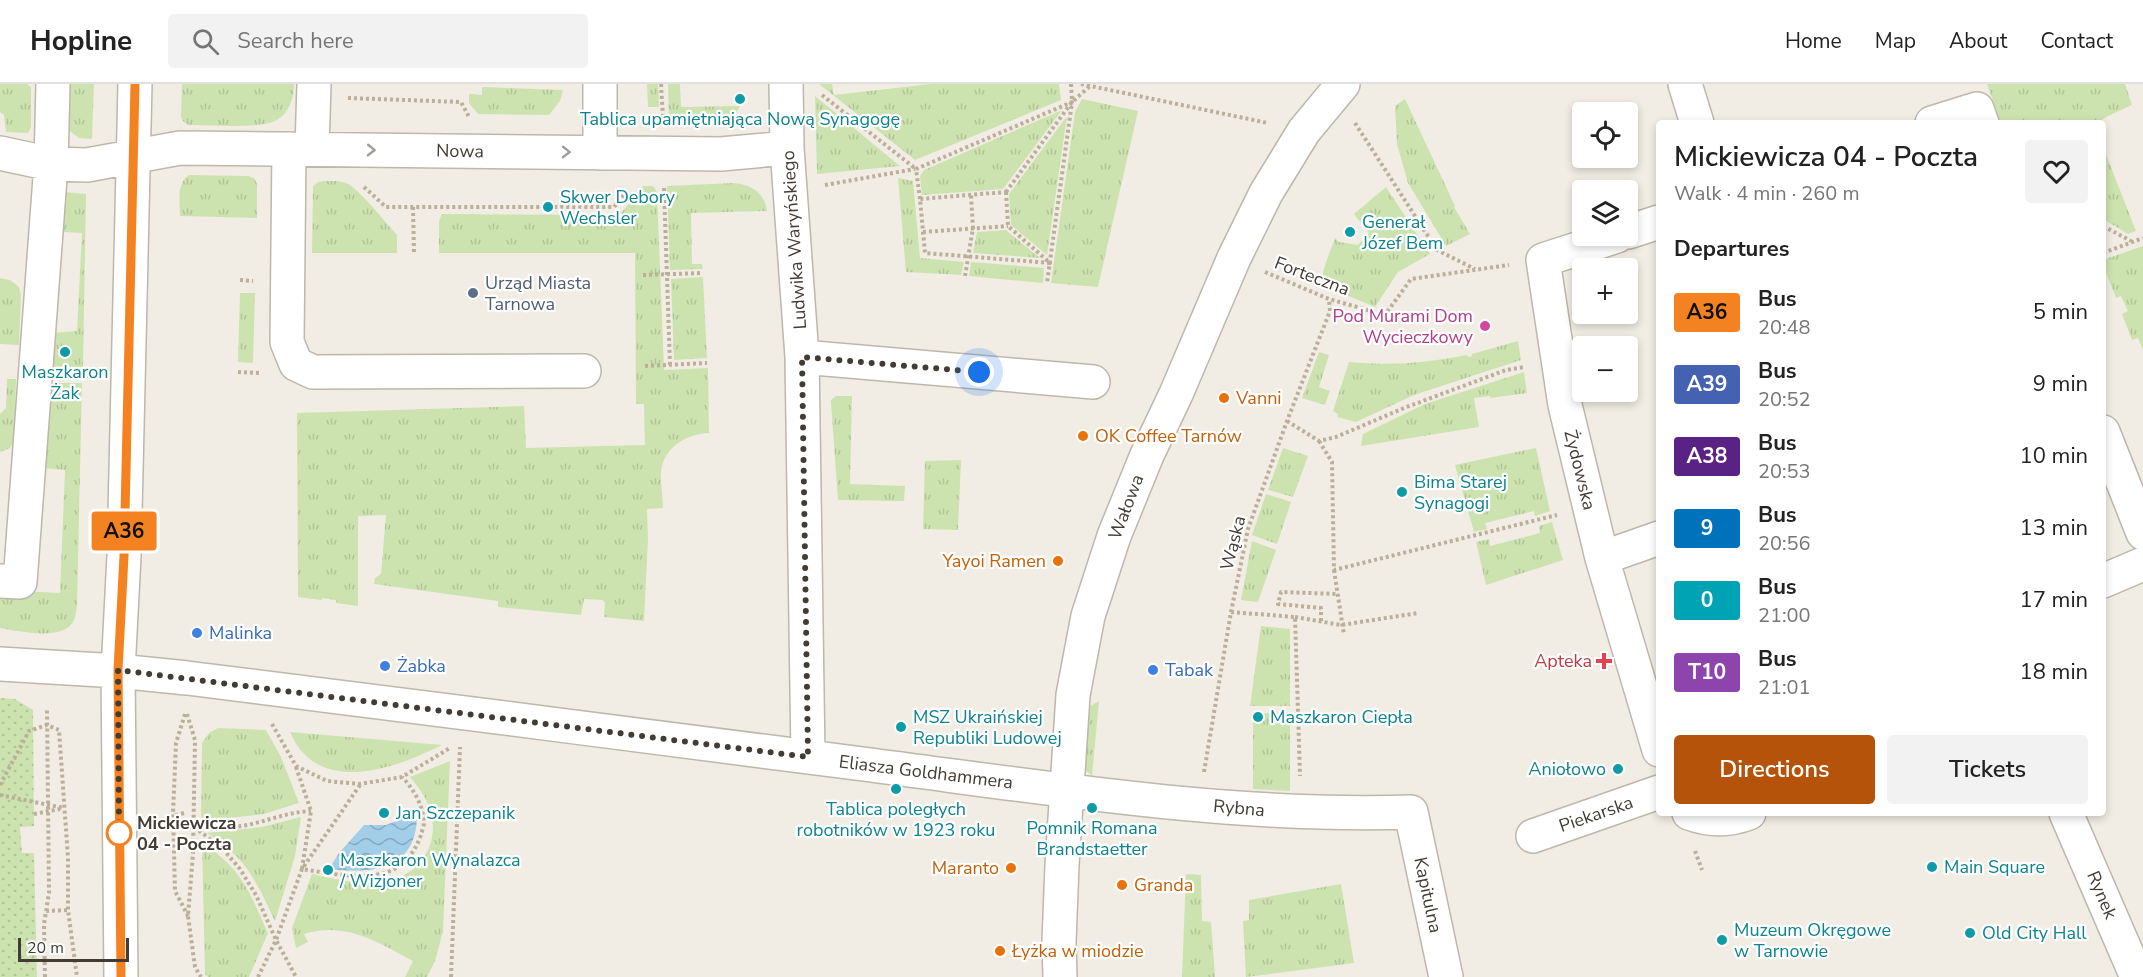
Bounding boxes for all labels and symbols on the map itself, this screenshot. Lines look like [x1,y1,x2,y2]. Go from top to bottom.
marker: Tablica upamiętniająca Nową Synagogę [733,92,747,106]
place label: Tablica upamiętniająca Nową Synagogę [580,107,900,131]
street label: Nowa [436,139,484,163]
one-way arrow [366,144,375,156]
one-way arrow [561,146,570,159]
street label: Ludwika Waryńskiego [776,150,812,330]
place label: Skwer Debory Wechsler [560,185,676,230]
marker: Skwer Debory Wechsler [541,200,555,214]
place label: Generał Józef Bem [1361,210,1443,255]
marker: Generał Józef Bem [1343,225,1357,239]
street label: Forteczna [1271,251,1353,301]
place label: Urząd Miasta Tarnowa [485,271,591,316]
marker: Urząd Miasta Tarnowa [466,286,480,300]
place label: Pod Murami Dom Wycieczkowy [1333,304,1474,349]
marker: Pod Murami Dom Wycieczkowy [1478,319,1492,333]
marker: Maszkaron Żak [58,345,72,359]
your location [964,357,994,387]
place label: Maszkaron Żak [22,360,108,405]
place label: Vanni [1235,386,1282,410]
marker: Vanni [1217,391,1231,405]
place label: OK Coffee Tarnów [1095,424,1242,448]
street label: Żydowska [1558,427,1602,513]
marker: OK Coffee Tarnów [1076,429,1090,443]
place label: Bima Starej Synagogi [1414,470,1507,515]
street label: Wałowa [1103,471,1149,543]
marker: Bima Starej Synagogi [1395,485,1409,499]
line badge: A36 [90,512,158,550]
street label: Wąska [1215,513,1251,573]
place label: Yayoi Ramen [942,549,1046,573]
marker: Yayoi Ramen [1051,554,1065,568]
place label: Malinka [209,621,272,645]
marker: Malinka [190,626,204,640]
place label: Apteka [1534,649,1592,673]
place label: Żabka [397,654,446,678]
marker: Apteka [1597,654,1611,668]
place label: Tabak [1165,658,1214,682]
marker: Żabka [378,659,392,673]
marker: Tabak [1146,663,1160,677]
place label: MSZ Ukraińskiej Republiki Ludowej [913,705,1062,750]
place label: Maszkaron Ciepła [1270,705,1413,729]
marker: Maszkaron Ciepła [1251,710,1265,724]
marker: MSZ Ukraińskiej Republiki Ludowej [894,720,908,734]
street label: Eliasza Goldhammera [838,749,1014,795]
place label: Aniołowo [1528,757,1606,781]
marker: Aniołowo [1611,762,1625,776]
marker: Tablica poległych robotników w 1923 roku [889,782,903,796]
street label: Piekarska [1556,790,1636,838]
street label: Rybna [1212,794,1266,822]
place label: Tablica poległych robotników w 1923 roku [797,797,995,842]
place label: Jan Szczepanik [395,801,516,825]
marker: Pomnik Romana Brandstaetter [1085,801,1099,815]
marker: Jan Szczepanik [377,806,391,820]
place label: Mickiewicza 04 - Poczta [137,811,236,856]
place label: Pomnik Romana Brandstaetter [1027,816,1158,861]
marker: Mickiewicza 04 - Poczta [106,820,132,846]
place label: Maszkaron Wynalazca / Wizjoner [339,848,521,893]
street label: Kapitulna [1408,855,1448,935]
place label: Main Square [1944,855,2045,879]
place label: Maranto [932,856,999,880]
marker: Main Square [1925,860,1939,874]
marker: Maranto [1004,861,1018,875]
marker: Maszkaron Wynalazca / Wizjoner [321,863,335,877]
street label: Rynek [2081,867,2123,924]
place label: Granda [1134,873,1193,897]
marker: Granda [1115,878,1129,892]
place label: Muzeum Okręgowe w Tarnowie [1734,918,1891,963]
place label: Old City Hall [1982,921,2087,945]
marker: Old City Hall [1963,926,1977,940]
marker: Muzeum Okręgowe w Tarnowie [1715,933,1729,947]
scale bar [18,935,129,962]
place label: Łyżka w miodzie [1011,939,1144,963]
marker: Łyżka w miodzie [993,944,1007,958]

